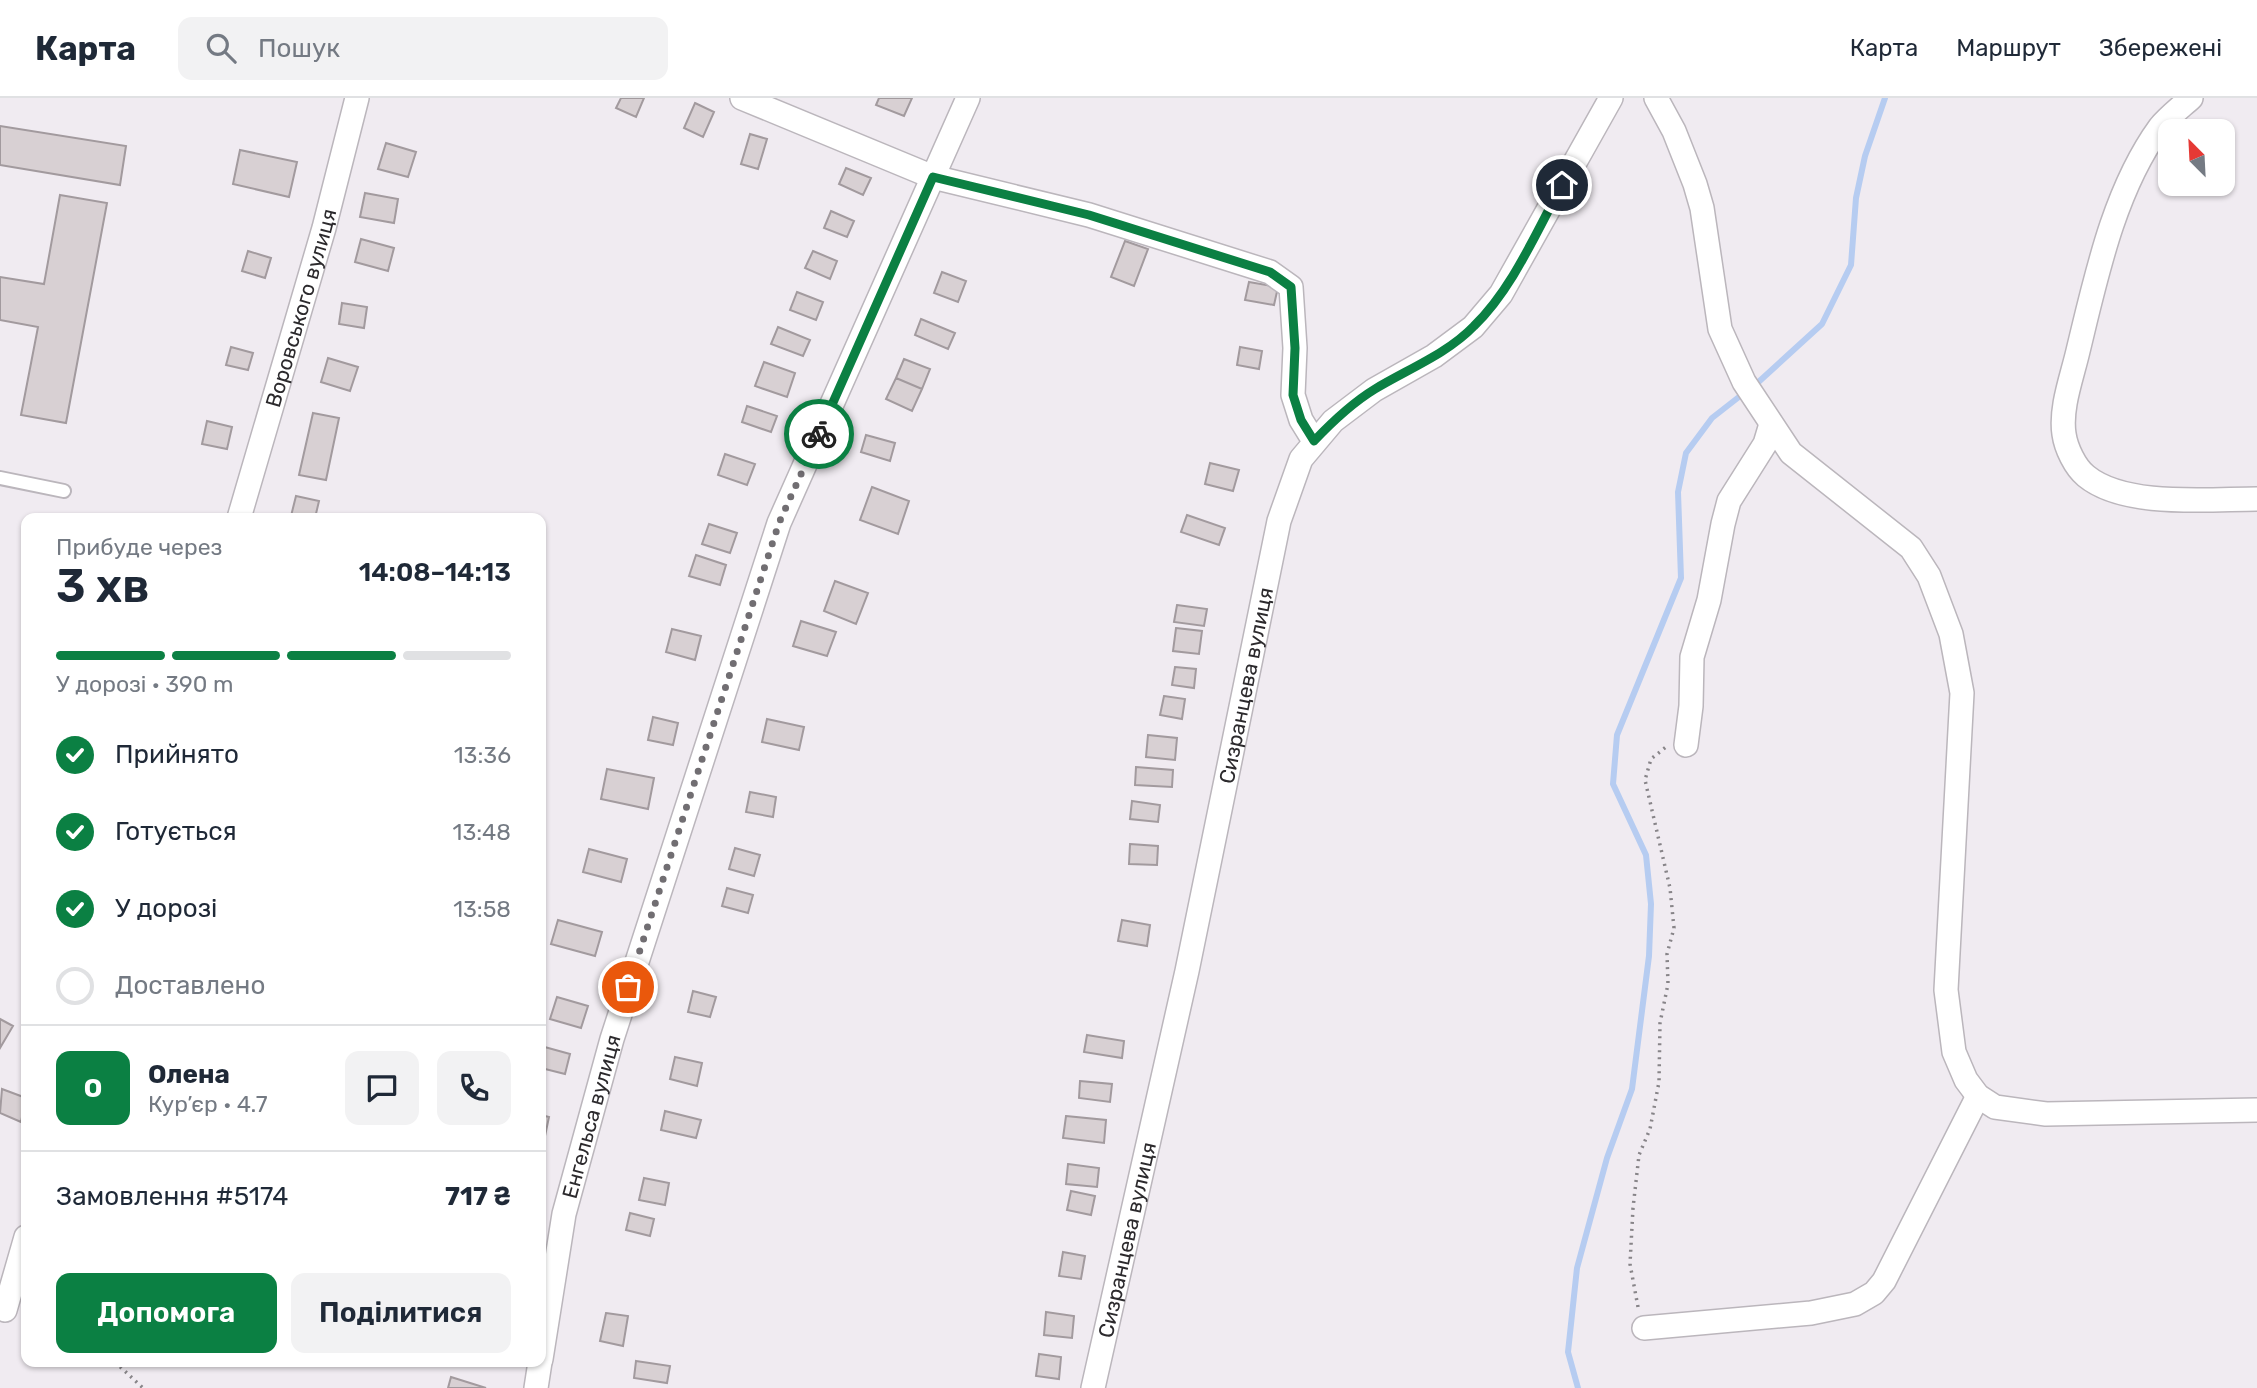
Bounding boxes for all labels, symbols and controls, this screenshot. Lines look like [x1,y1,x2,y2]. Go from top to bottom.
search box [178,17,668,80]
text: Карта [35,29,136,68]
icon: search [202,29,240,67]
text: Пошук [258,33,340,64]
text: Карта [1850,34,1918,62]
text: Маршрут [1956,34,2061,62]
text: Збережені [2099,34,2222,62]
north arrow [2158,119,2235,196]
map controls [2158,119,2235,196]
pin [1532,155,1592,215]
icon: home [1543,166,1581,204]
street label: Воровського вулиця [260,206,341,410]
courier [784,399,854,469]
icon: bike [800,415,838,453]
text: Прибуде через [56,533,222,561]
text: 14:08–14:13 [359,557,511,588]
text: 3 хв [56,559,150,614]
street label: Сизранцева вулиця [1213,585,1278,786]
text: У дорозі · 390 m [56,670,233,698]
icon: check [56,736,94,774]
text: Прийнято [115,739,239,770]
text: 13:36 [454,741,511,769]
icon: check [56,813,94,851]
text: Готується [115,816,237,847]
text: 13:48 [453,818,511,846]
icon: check [56,890,94,928]
text: У дорозі [115,893,217,924]
text: 13:58 [453,895,511,923]
pin [598,957,658,1017]
icon: bag [609,968,647,1006]
text: Доставлено [115,970,265,1001]
street label: Енгельса вулиця [556,1032,625,1201]
button: chat [345,1051,419,1125]
button: phone [437,1051,511,1125]
text: Олена [148,1059,230,1090]
text: О [84,1073,102,1104]
text: Кур’єр · 4.7 [148,1090,268,1118]
street label: Сизранцева вулиця [1092,1140,1161,1340]
text: Замовлення #5174 [56,1181,288,1212]
text: 717 ₴ [445,1181,511,1212]
button: Допомога [56,1273,277,1353]
button: Поділитися [291,1273,511,1353]

